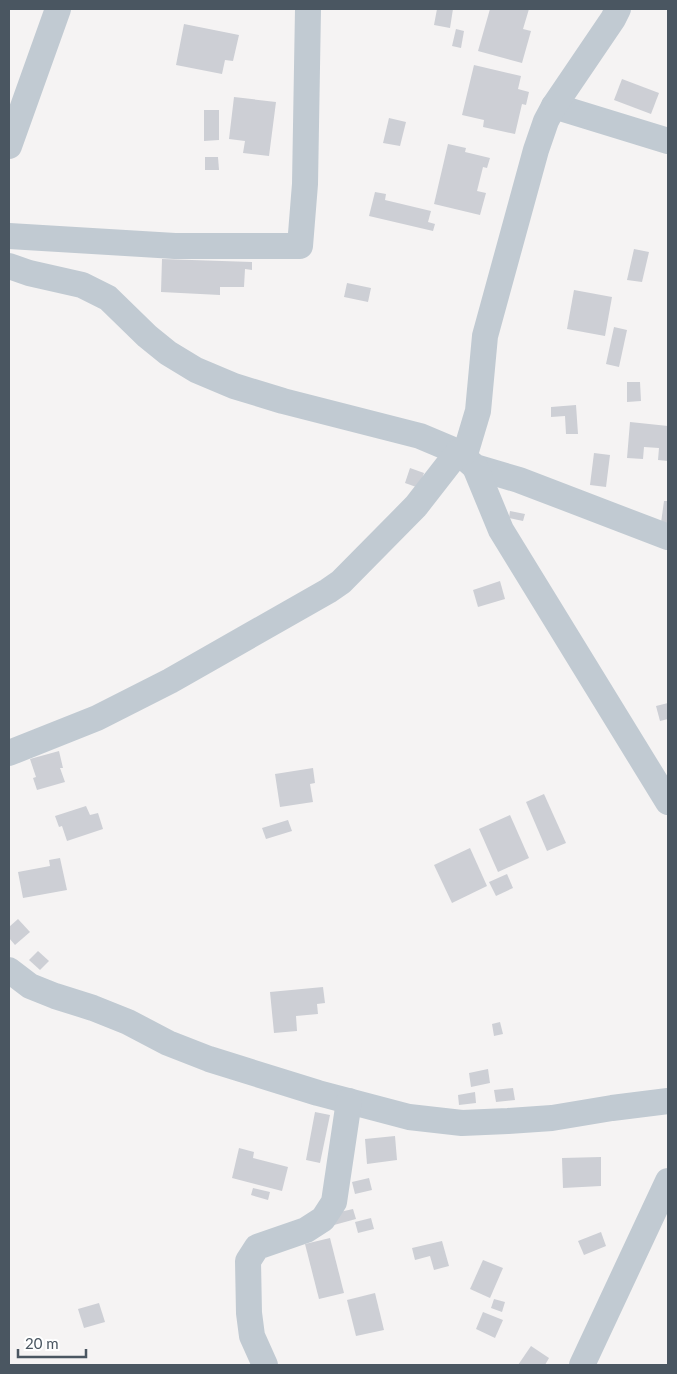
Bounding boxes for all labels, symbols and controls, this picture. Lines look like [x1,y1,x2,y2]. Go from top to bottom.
scale bar [18,1326,85,1358]
text: 20 m [25,1334,59,1352]

